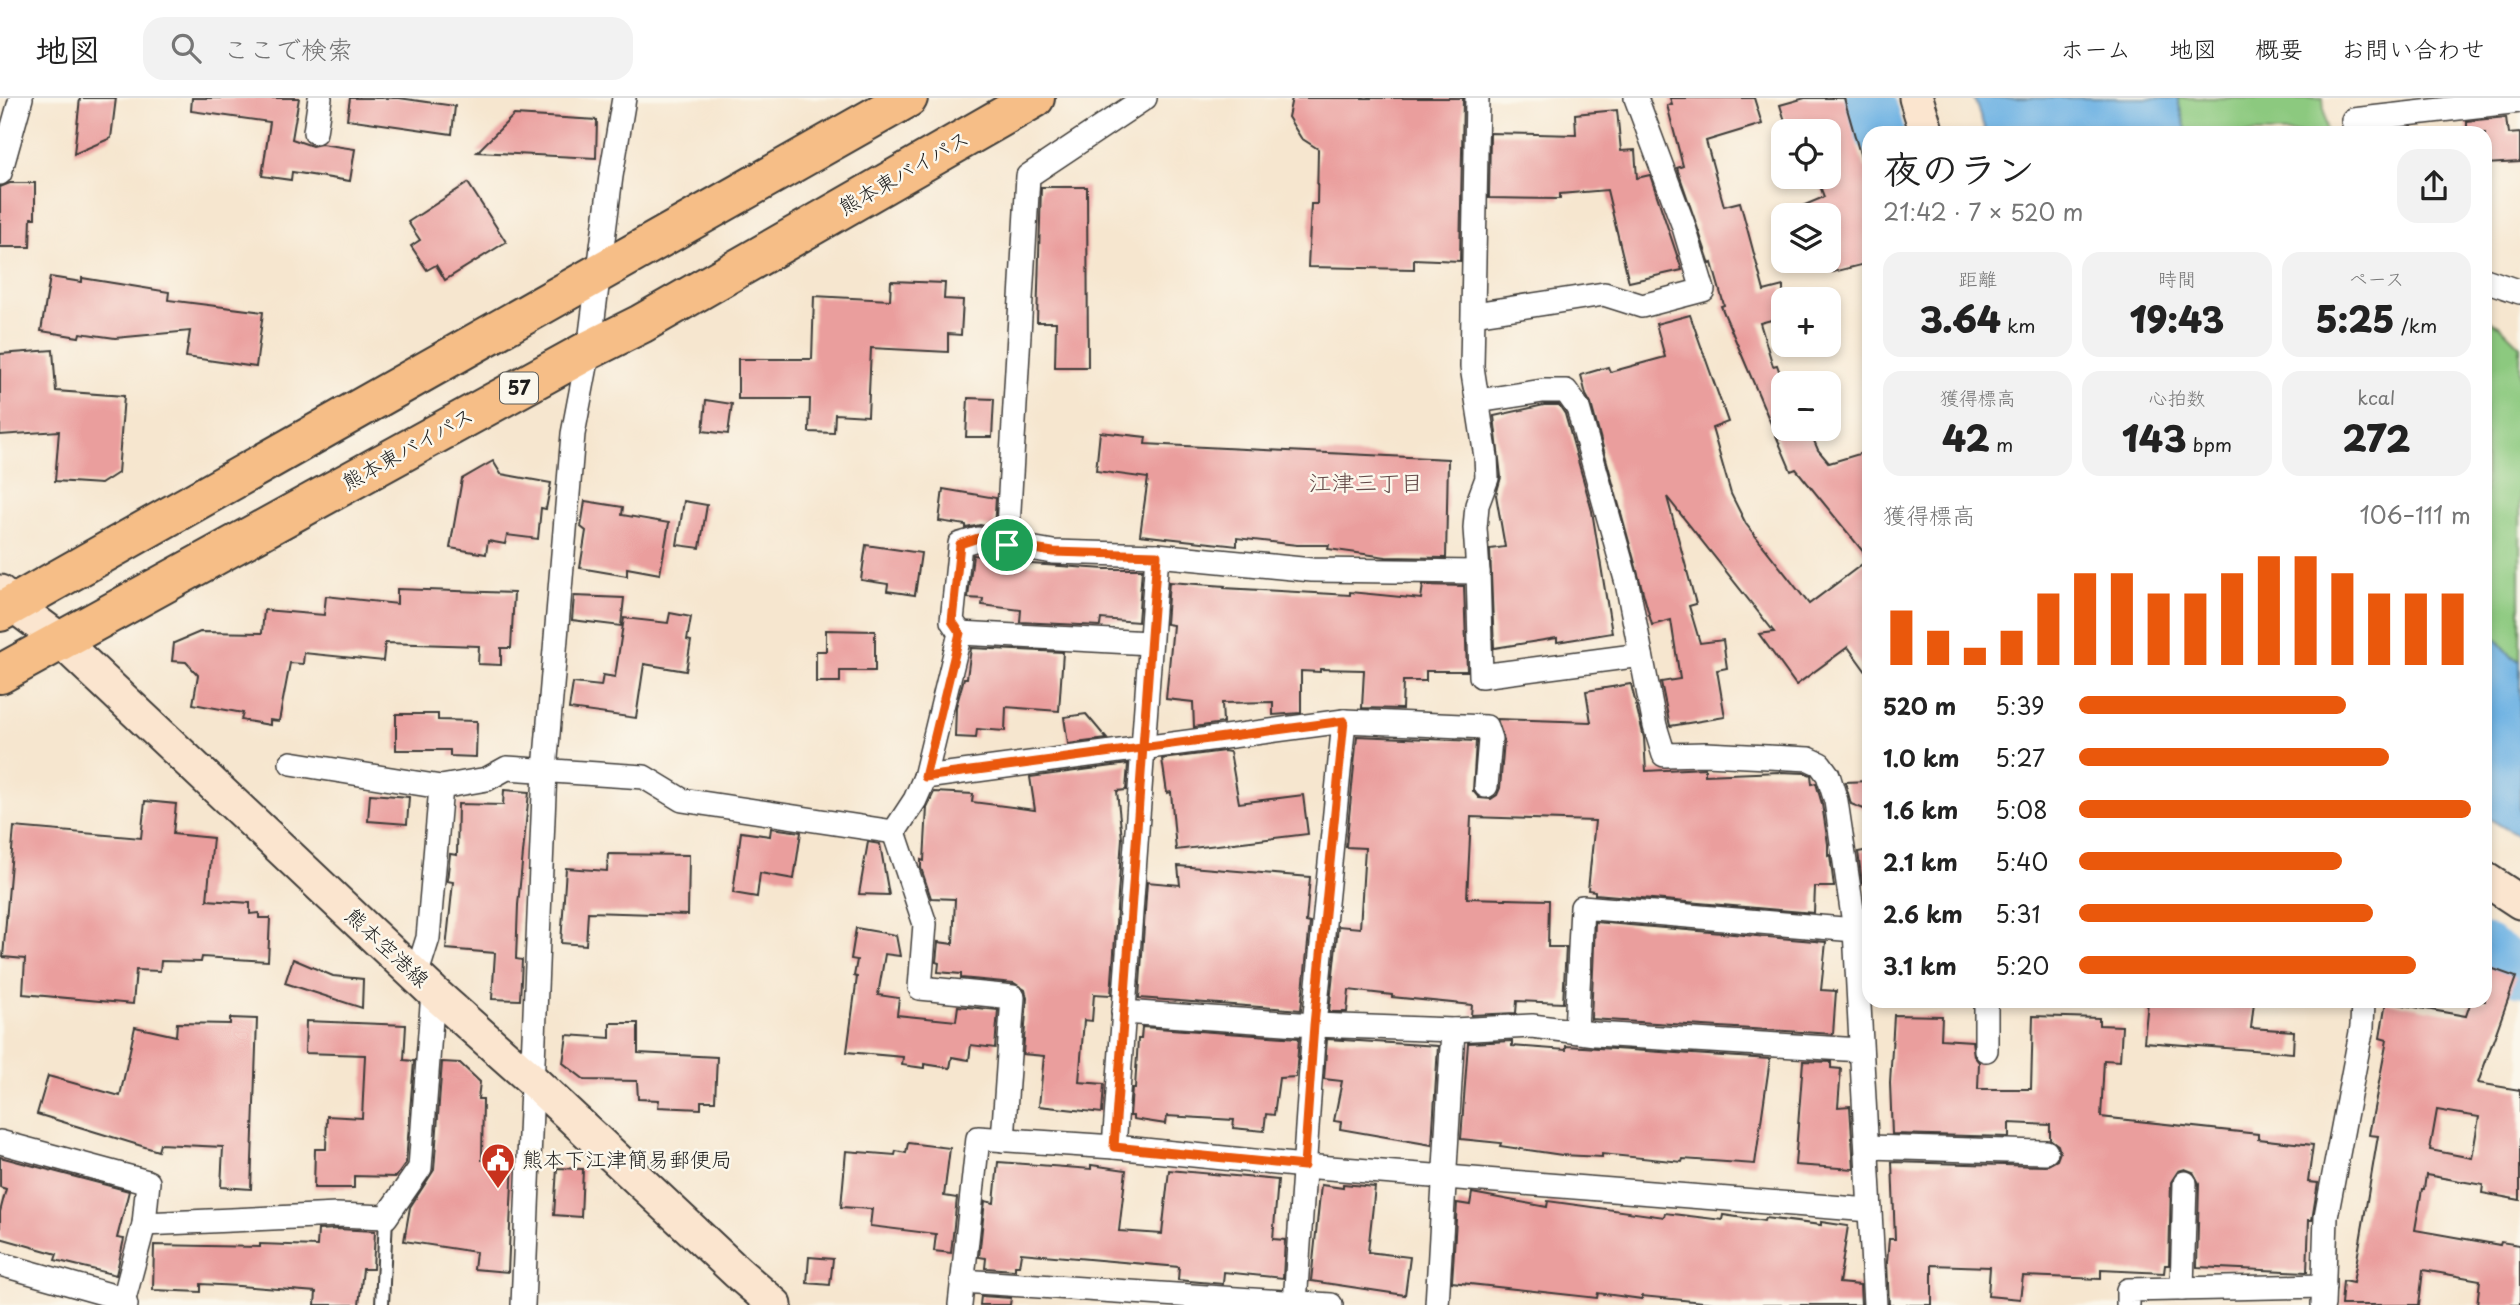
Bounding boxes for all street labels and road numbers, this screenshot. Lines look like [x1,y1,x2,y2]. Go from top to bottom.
street label: 熊本東バイパス [832,121,974,222]
road number: 57 [500,372,538,404]
street label: 熊本東バイパス [335,398,479,497]
street label: 熊本空港線 [339,899,438,994]

